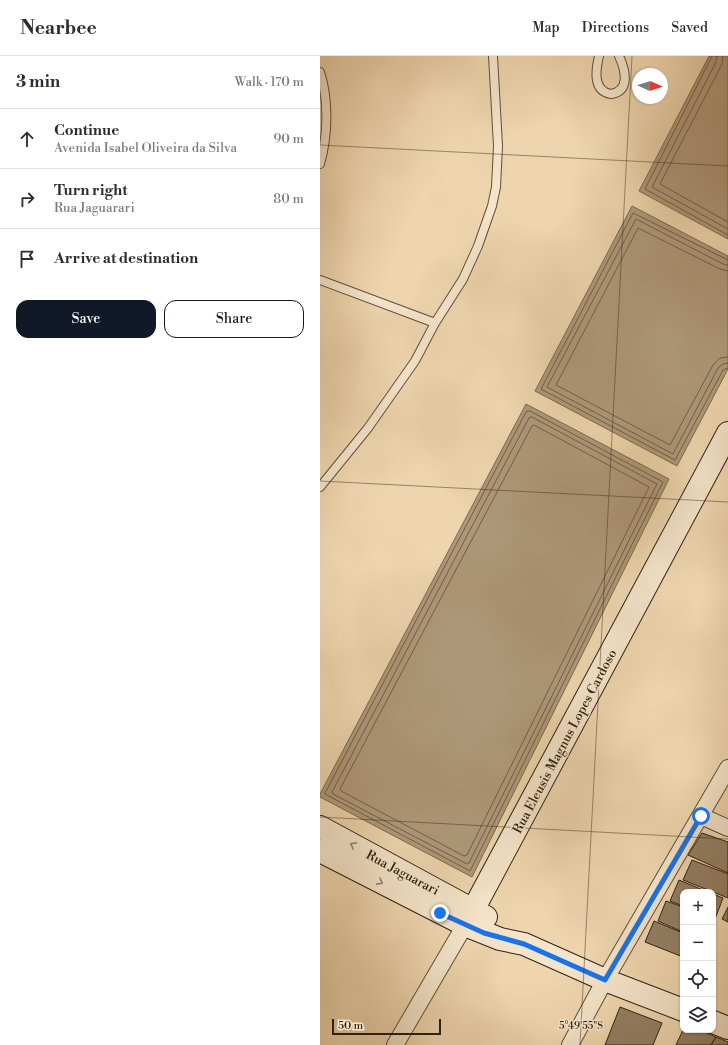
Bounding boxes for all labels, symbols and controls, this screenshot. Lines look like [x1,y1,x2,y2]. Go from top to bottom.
text: Nearbee [20,16,97,40]
text: Map [532,19,560,37]
text: Directions [582,19,649,37]
text: Saved [671,19,708,37]
north arrow [632,68,668,104]
text: 3 min [16,71,60,93]
text: Walk · 170 m [234,74,304,90]
text: Continue [54,121,119,140]
icon: ahead [16,128,38,150]
text: 90 m [273,131,304,147]
text: Avenida Isabel Oliveira da Silva [54,140,237,156]
text: Turn right [54,181,128,200]
icon: right [16,188,38,210]
text: 80 m [273,191,304,207]
text: Rua Jaguarari [54,200,135,216]
icon: arrive [16,248,38,270]
text: Arrive at destination [54,249,198,268]
button: Save [16,300,156,338]
button: Share [164,300,304,338]
street label: Rua Eleusis Magnus Lopes Cardoso [509,647,620,836]
route start [692,807,710,825]
one-way arrow [350,842,357,849]
street label: Rua Jaguarari [363,847,442,899]
one-way arrow [375,877,383,885]
map controls [680,889,716,1033]
button: + [680,889,716,925]
route end [431,904,449,922]
button: − [680,925,716,961]
button: locate [680,961,716,997]
button: layers [680,997,716,1033]
scale bar [332,1017,441,1036]
text: 50 m [338,1019,363,1033]
text: 5°49'55"S [559,1020,603,1032]

